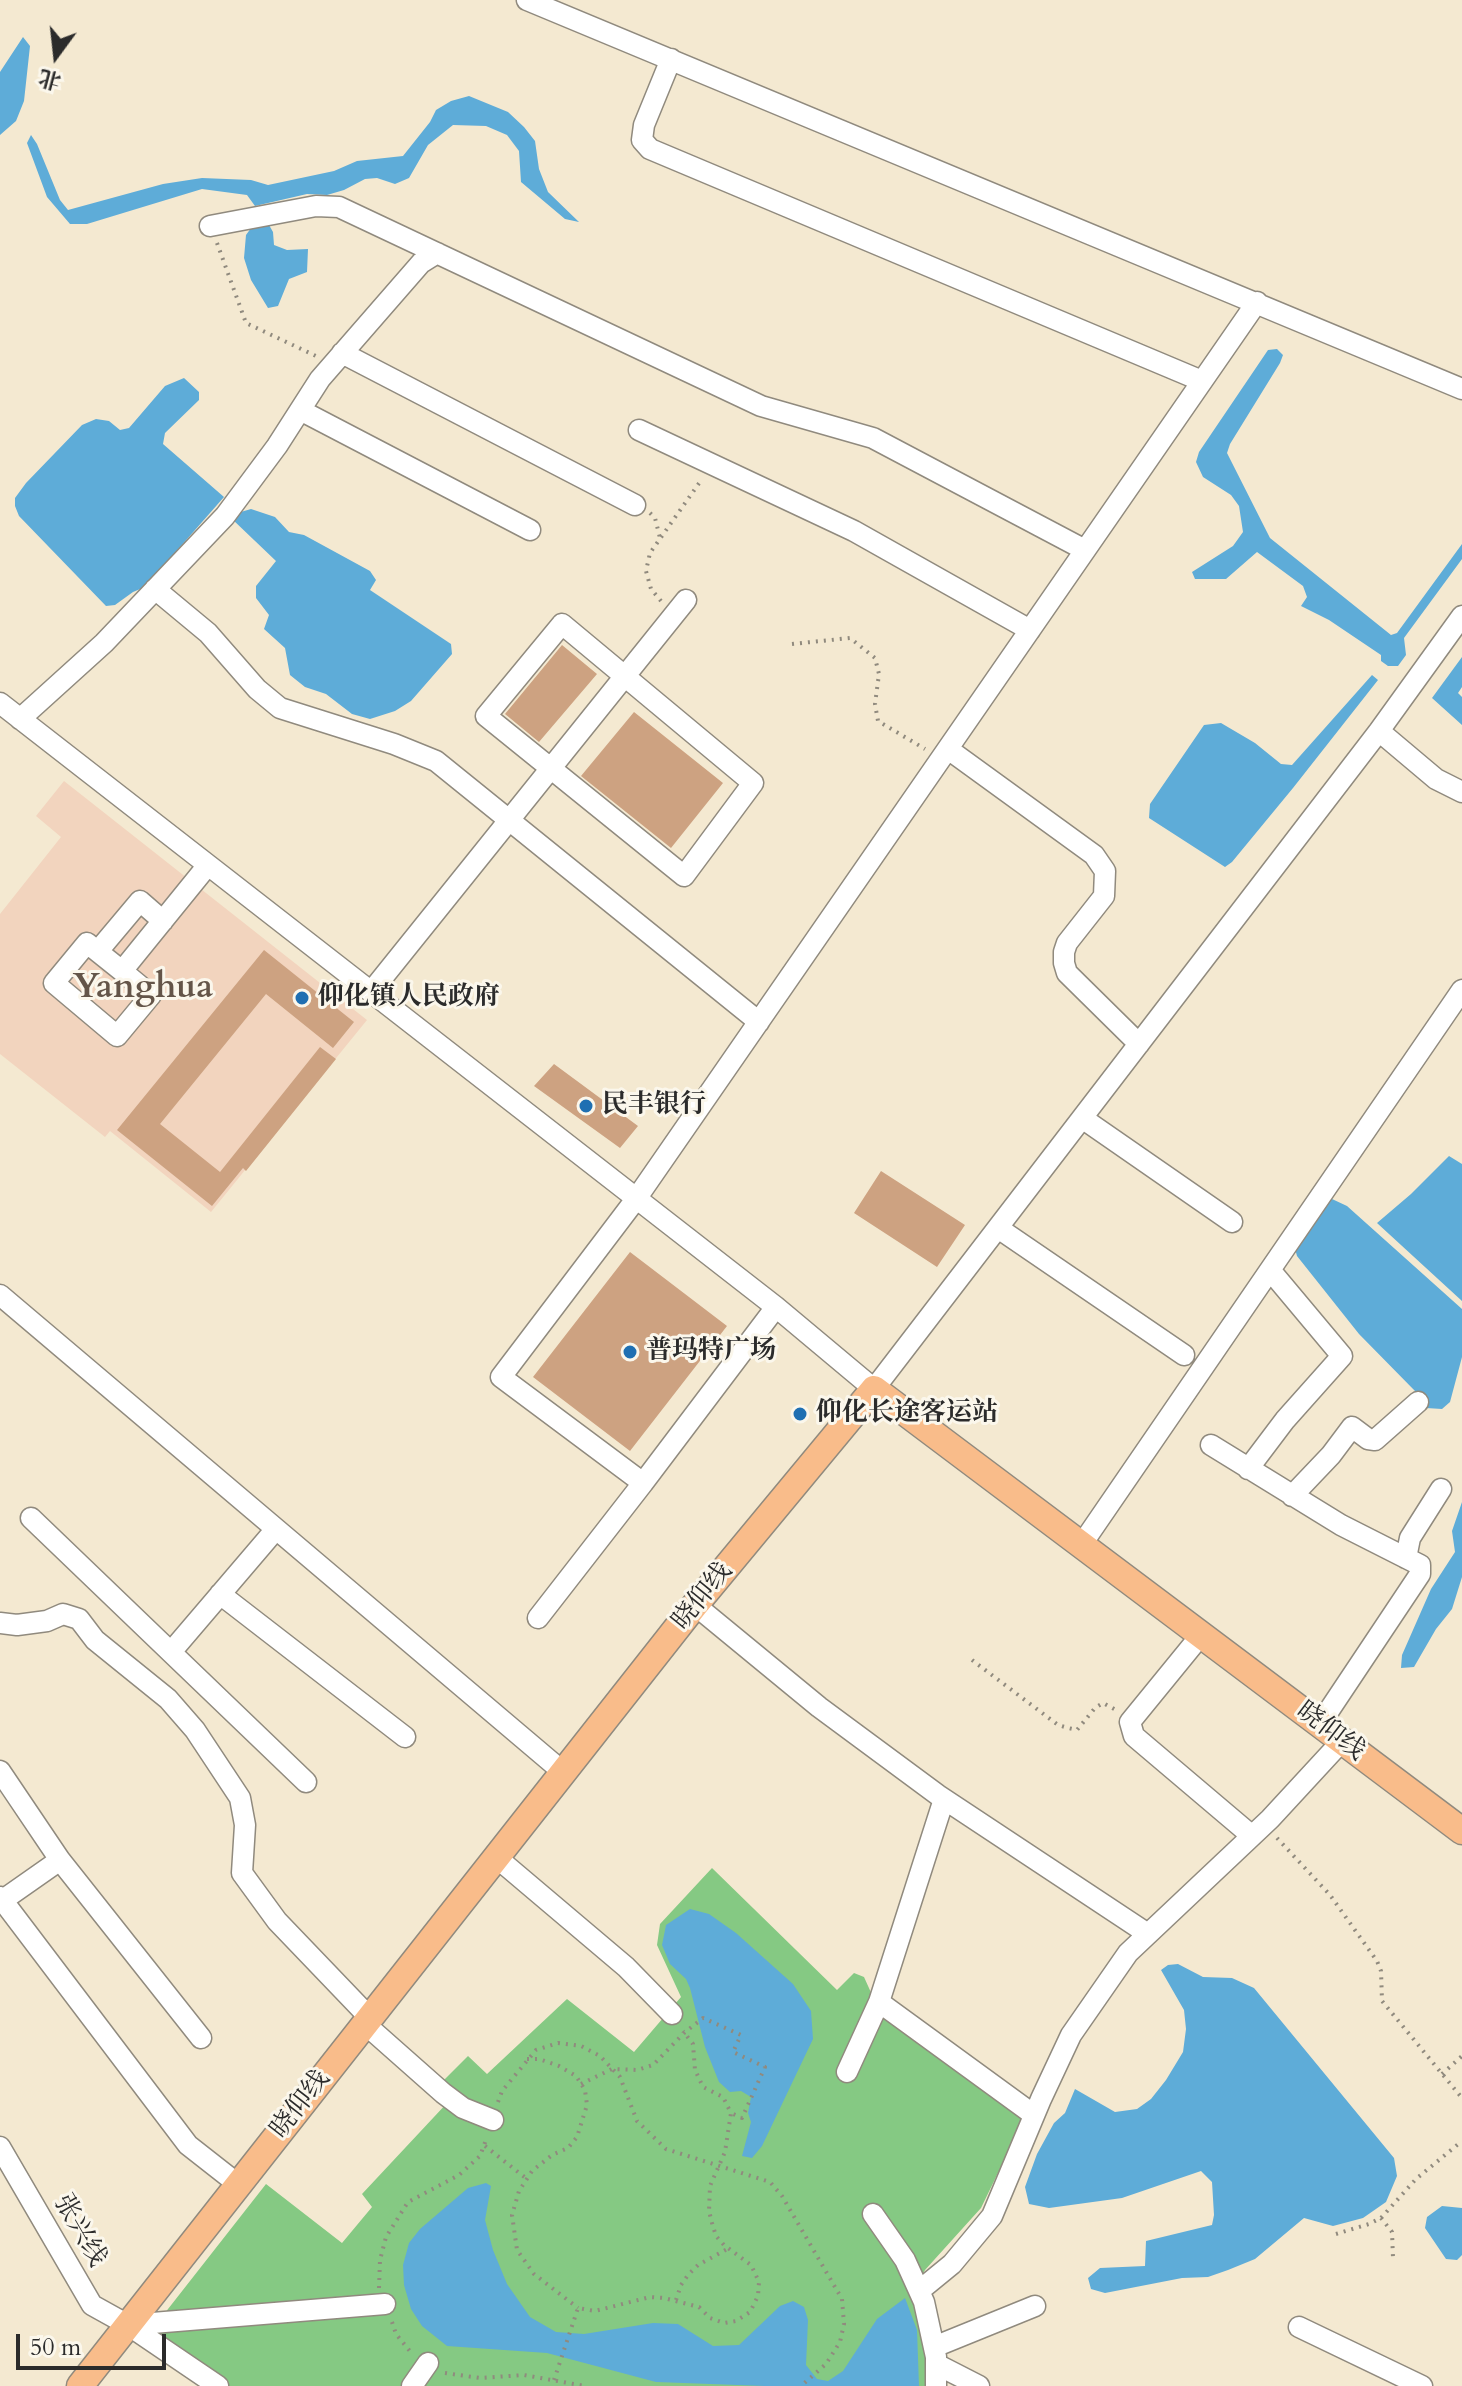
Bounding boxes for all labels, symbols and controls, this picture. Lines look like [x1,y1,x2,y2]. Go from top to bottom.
north arrow [16,16,96,96]
text: 北 [35,62,64,97]
district label: Yanghua [73,969,213,1009]
place label: 仰化镇人民政府 [318,982,500,1014]
marker: 仰化镇人民政府 [293,989,311,1007]
place label: 民丰银行 [602,1090,706,1122]
marker: 民丰银行 [577,1097,595,1115]
place label: 普玛特广场 [646,1336,776,1368]
marker: 普玛特广场 [621,1343,639,1361]
place label: 仰化长途客运站 [816,1398,998,1430]
marker: 仰化长途客运站 [791,1405,809,1423]
street label: 晓仰线 [666,1557,740,1637]
street label: 晓仰线 [1289,1696,1371,1768]
street label: 晓仰线 [265,2065,337,2145]
street label: 张兴线 [46,2189,112,2273]
scale bar [20,2318,170,2368]
text: 50 m [30,2331,81,2364]

